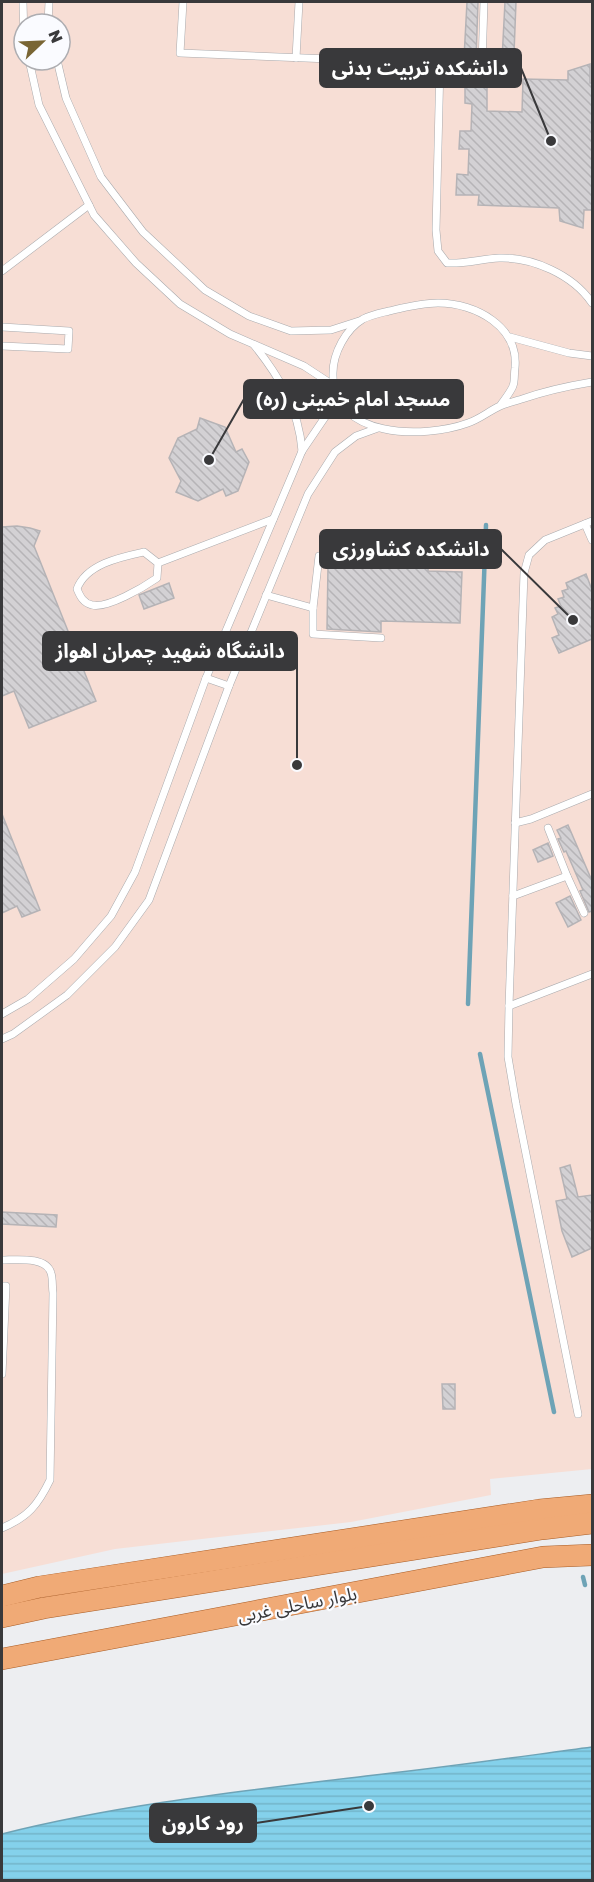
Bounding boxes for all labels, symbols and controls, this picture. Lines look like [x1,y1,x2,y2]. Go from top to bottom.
north arrow [12,12,72,72]
text: N [44,27,67,46]
callout: دانشکده تربیت بدنی [320,49,521,87]
text: دانشکده تربیت بدنی [332,55,508,80]
callout: مسجد امام خمینی (ره) [244,380,463,418]
text: مسجد امام خمینی (ره) [256,386,450,414]
callout: دانشکده کشاورزی [320,530,501,568]
text: دانشکده کشاورزی [332,536,490,561]
callout: دانشگاه شهید چمران اهواز [43,632,297,670]
text: دانشگاه شهید چمران اهواز [54,638,285,665]
street label: بلوار ساحلی غربی [236,1582,359,1627]
callout: رود کارون [150,1804,256,1842]
text: رود کارون [162,1810,244,1835]

